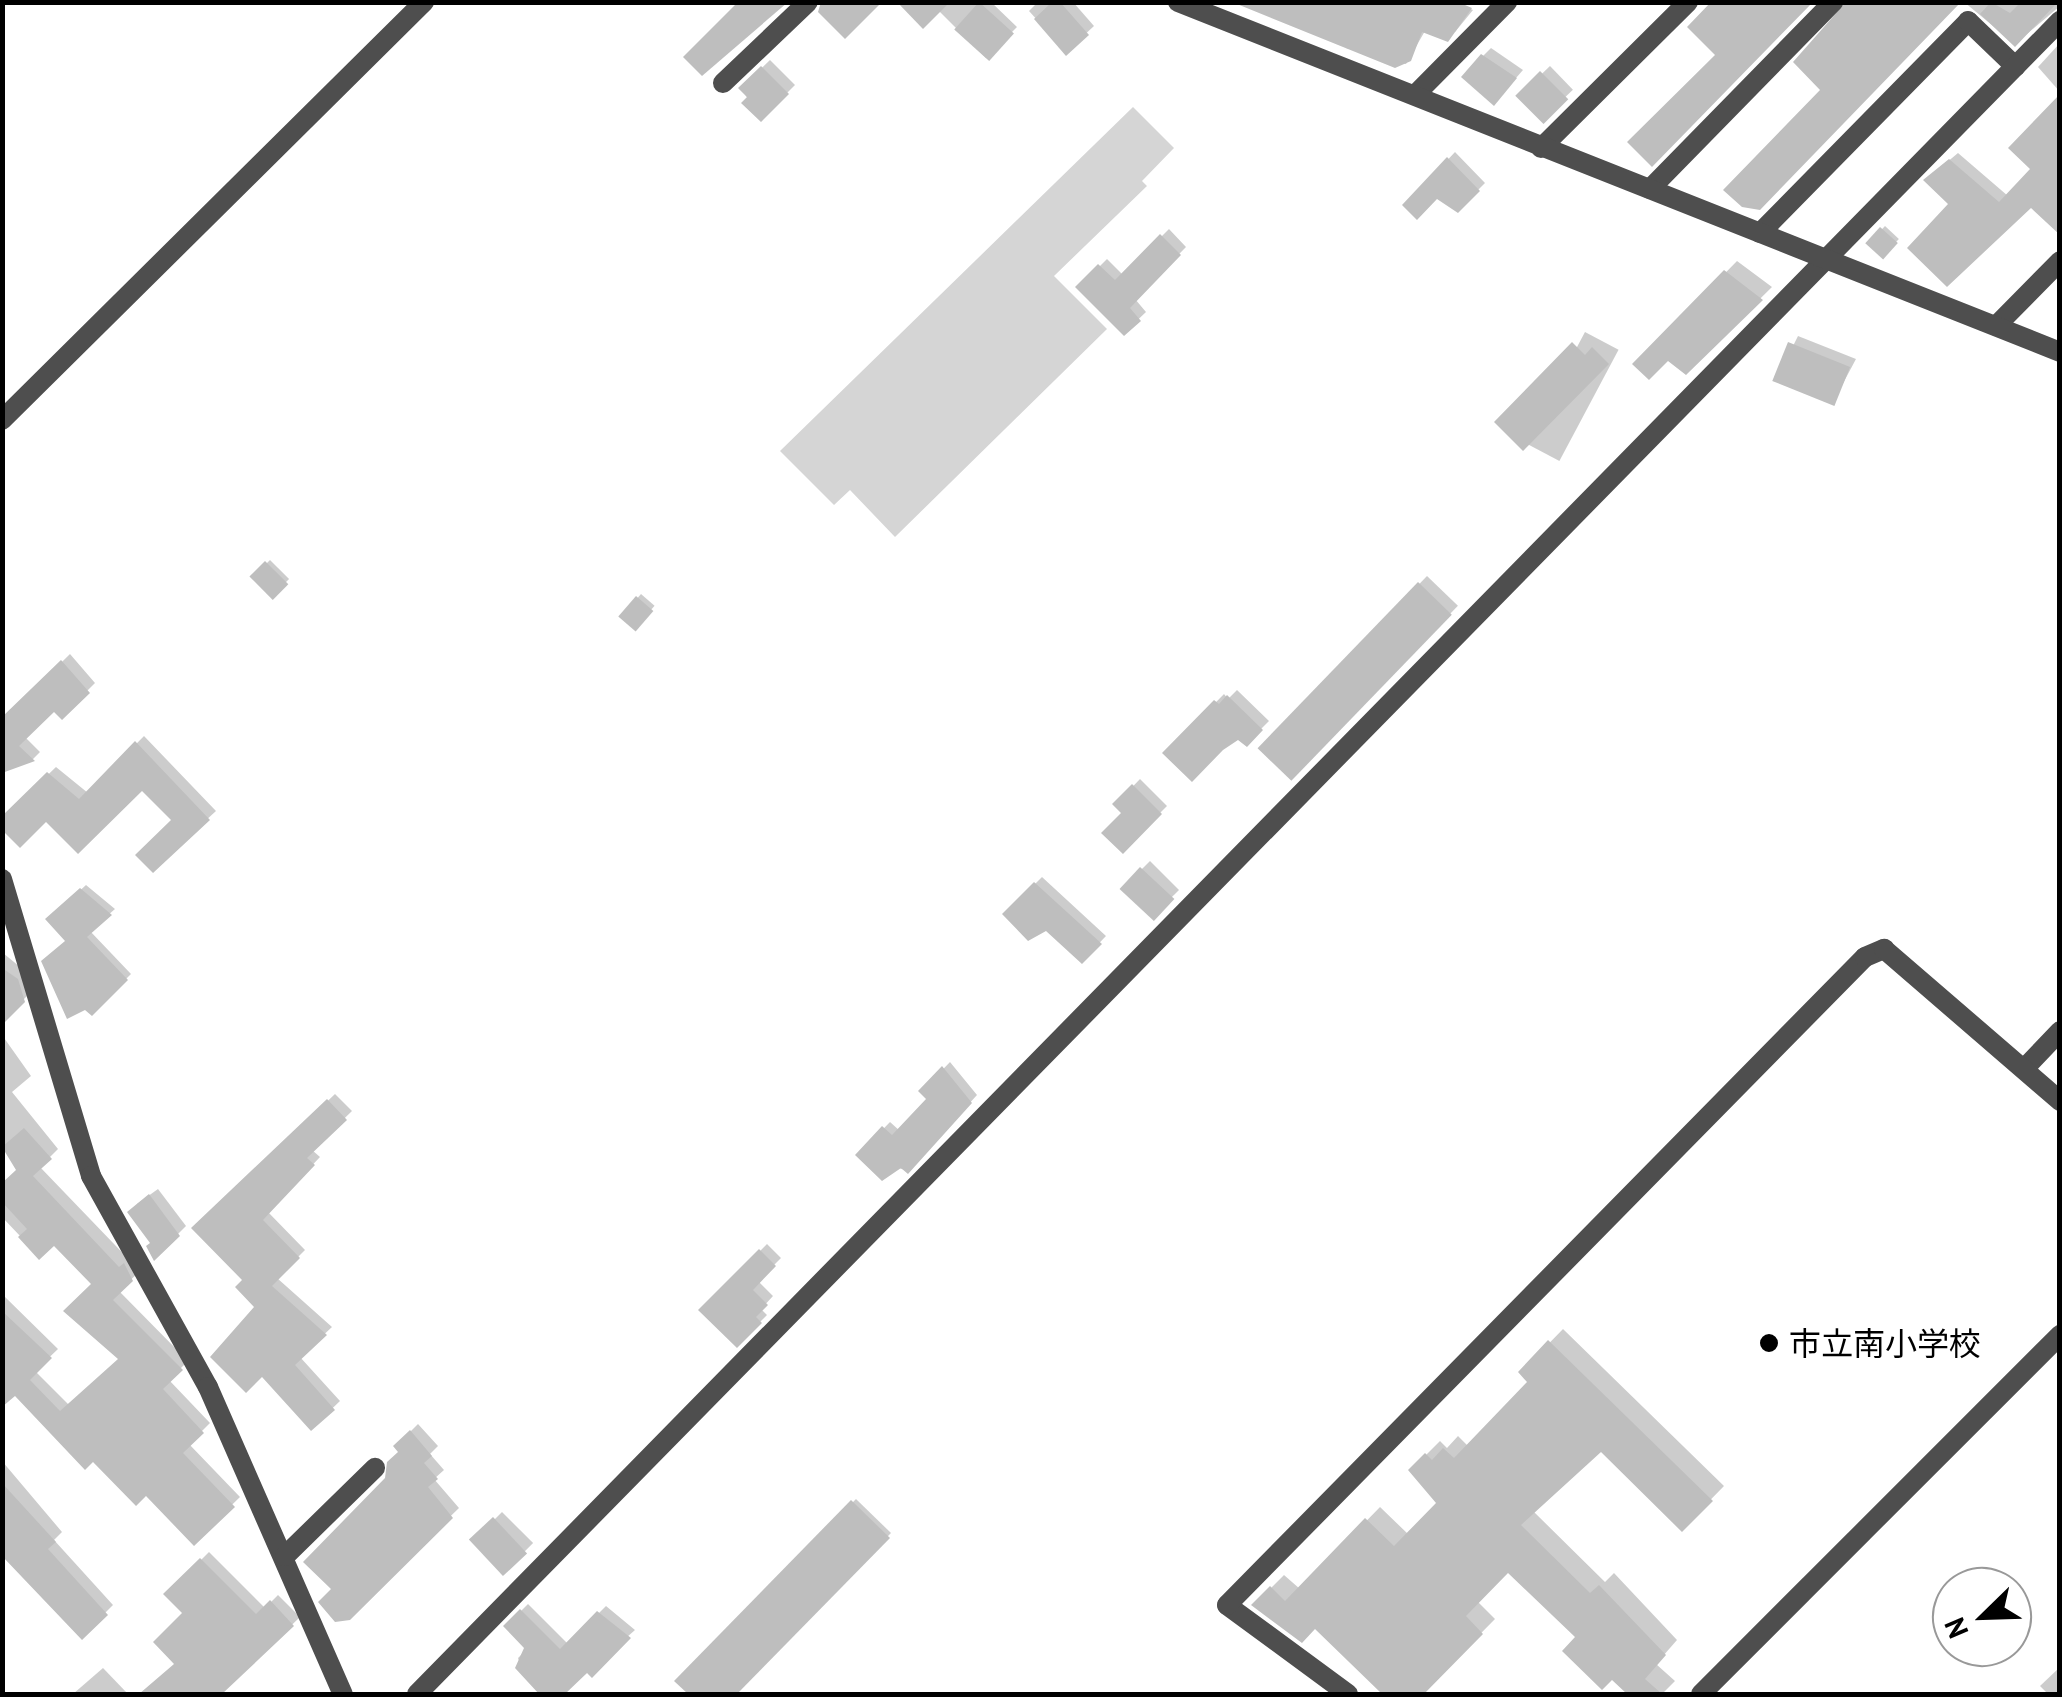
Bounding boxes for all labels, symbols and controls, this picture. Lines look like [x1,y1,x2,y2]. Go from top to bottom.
place label: 市立南小学校 [1789,1324,1981,1362]
marker: 市立南小学校 [1758,1332,1780,1354]
north arrow [1932,1567,2032,1667]
text: N [1935,1612,1976,1644]

